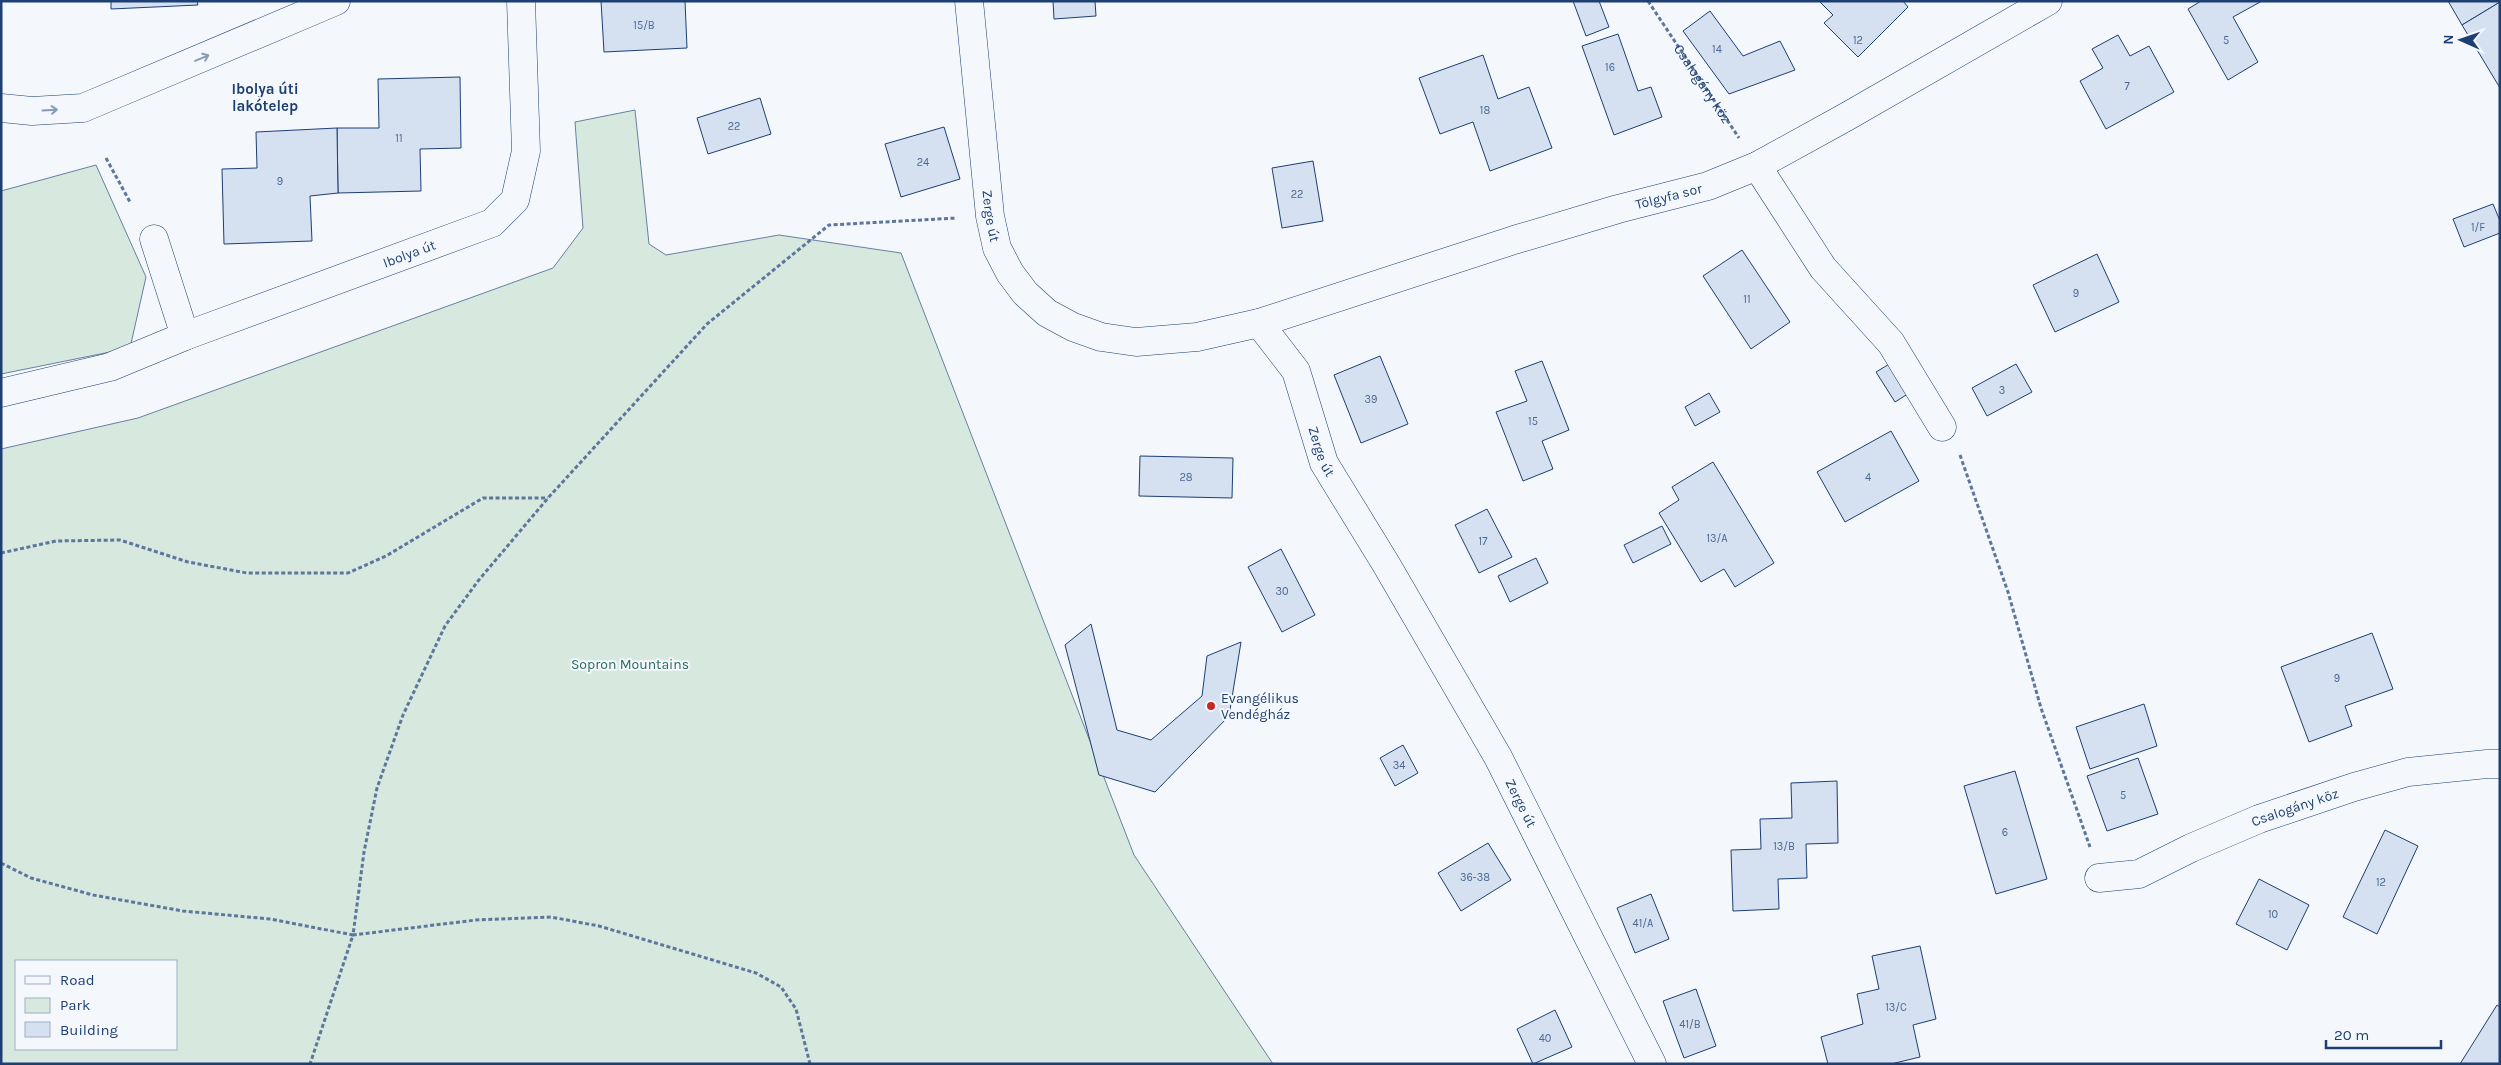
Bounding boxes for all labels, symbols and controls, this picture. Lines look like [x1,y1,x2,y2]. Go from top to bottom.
north arrow [2436,15,2486,65]
house number: 15/B [633,19,655,32]
house number: 12 [1853,34,1863,47]
house number: 5 [2223,34,2229,47]
text: N [2440,34,2457,45]
street label: Csalogány köz [1670,41,1735,127]
house number: 14 [1712,43,1722,56]
one-way arrow [194,52,209,62]
house number: 16 [1605,61,1615,74]
district label: Ibolya úti lakótelep [231,80,299,115]
house number: 7 [2124,80,2130,93]
house number: 18 [1480,104,1490,117]
one-way arrow [42,105,58,114]
house number: 22 [728,120,740,133]
house number: 11 [395,132,403,145]
house number: 24 [917,156,929,169]
house number: 9 [277,175,283,188]
street label: Tölgyfa sor [1634,180,1705,213]
house number: 22 [1291,188,1303,201]
street label: Zerge út [978,189,1003,244]
house number: 1/F [2471,221,2485,234]
street label: Ibolya út [380,236,438,271]
house number: 9 [2073,287,2079,300]
house number: 11 [1743,293,1751,306]
house number: 3 [1999,384,2005,397]
house number: 39 [1365,393,1377,406]
house number: 15 [1528,415,1538,428]
street label: Zerge út [1304,424,1338,480]
house number: 28 [1179,471,1193,484]
house number: 4 [1865,471,1871,484]
house number: 13/A [1706,532,1728,545]
house number: 17 [1479,535,1487,548]
house number: 30 [1275,585,1289,598]
park label: Sopron Mountains [571,656,689,673]
house number: 9 [2334,672,2340,685]
place label: Evangélikus Vendégház [1221,690,1299,723]
marker: Evangélikus Vendégház [1205,700,1217,712]
house number: 34 [1393,759,1405,772]
street label: Zerge út [1501,776,1540,831]
street label: Csalogány köz [2249,785,2341,830]
house number: 5 [2120,789,2126,802]
house number: 6 [2002,826,2008,839]
house number: 13/B [1773,840,1795,853]
house number: 36-38 [1460,871,1490,884]
house number: 12 [2376,876,2386,889]
house number: 10 [2268,908,2278,921]
house number: 41/A [1633,917,1654,930]
legend [15,960,178,1050]
text: Road [60,971,95,989]
text: Park [60,996,90,1014]
house number: 13/C [1885,1001,1907,1014]
house number: 41/B [1679,1018,1701,1031]
scale bar [2326,1018,2441,1050]
text: Building [60,1021,118,1039]
text: 20 m [2334,1026,2369,1044]
house number: 40 [1539,1032,1551,1045]

